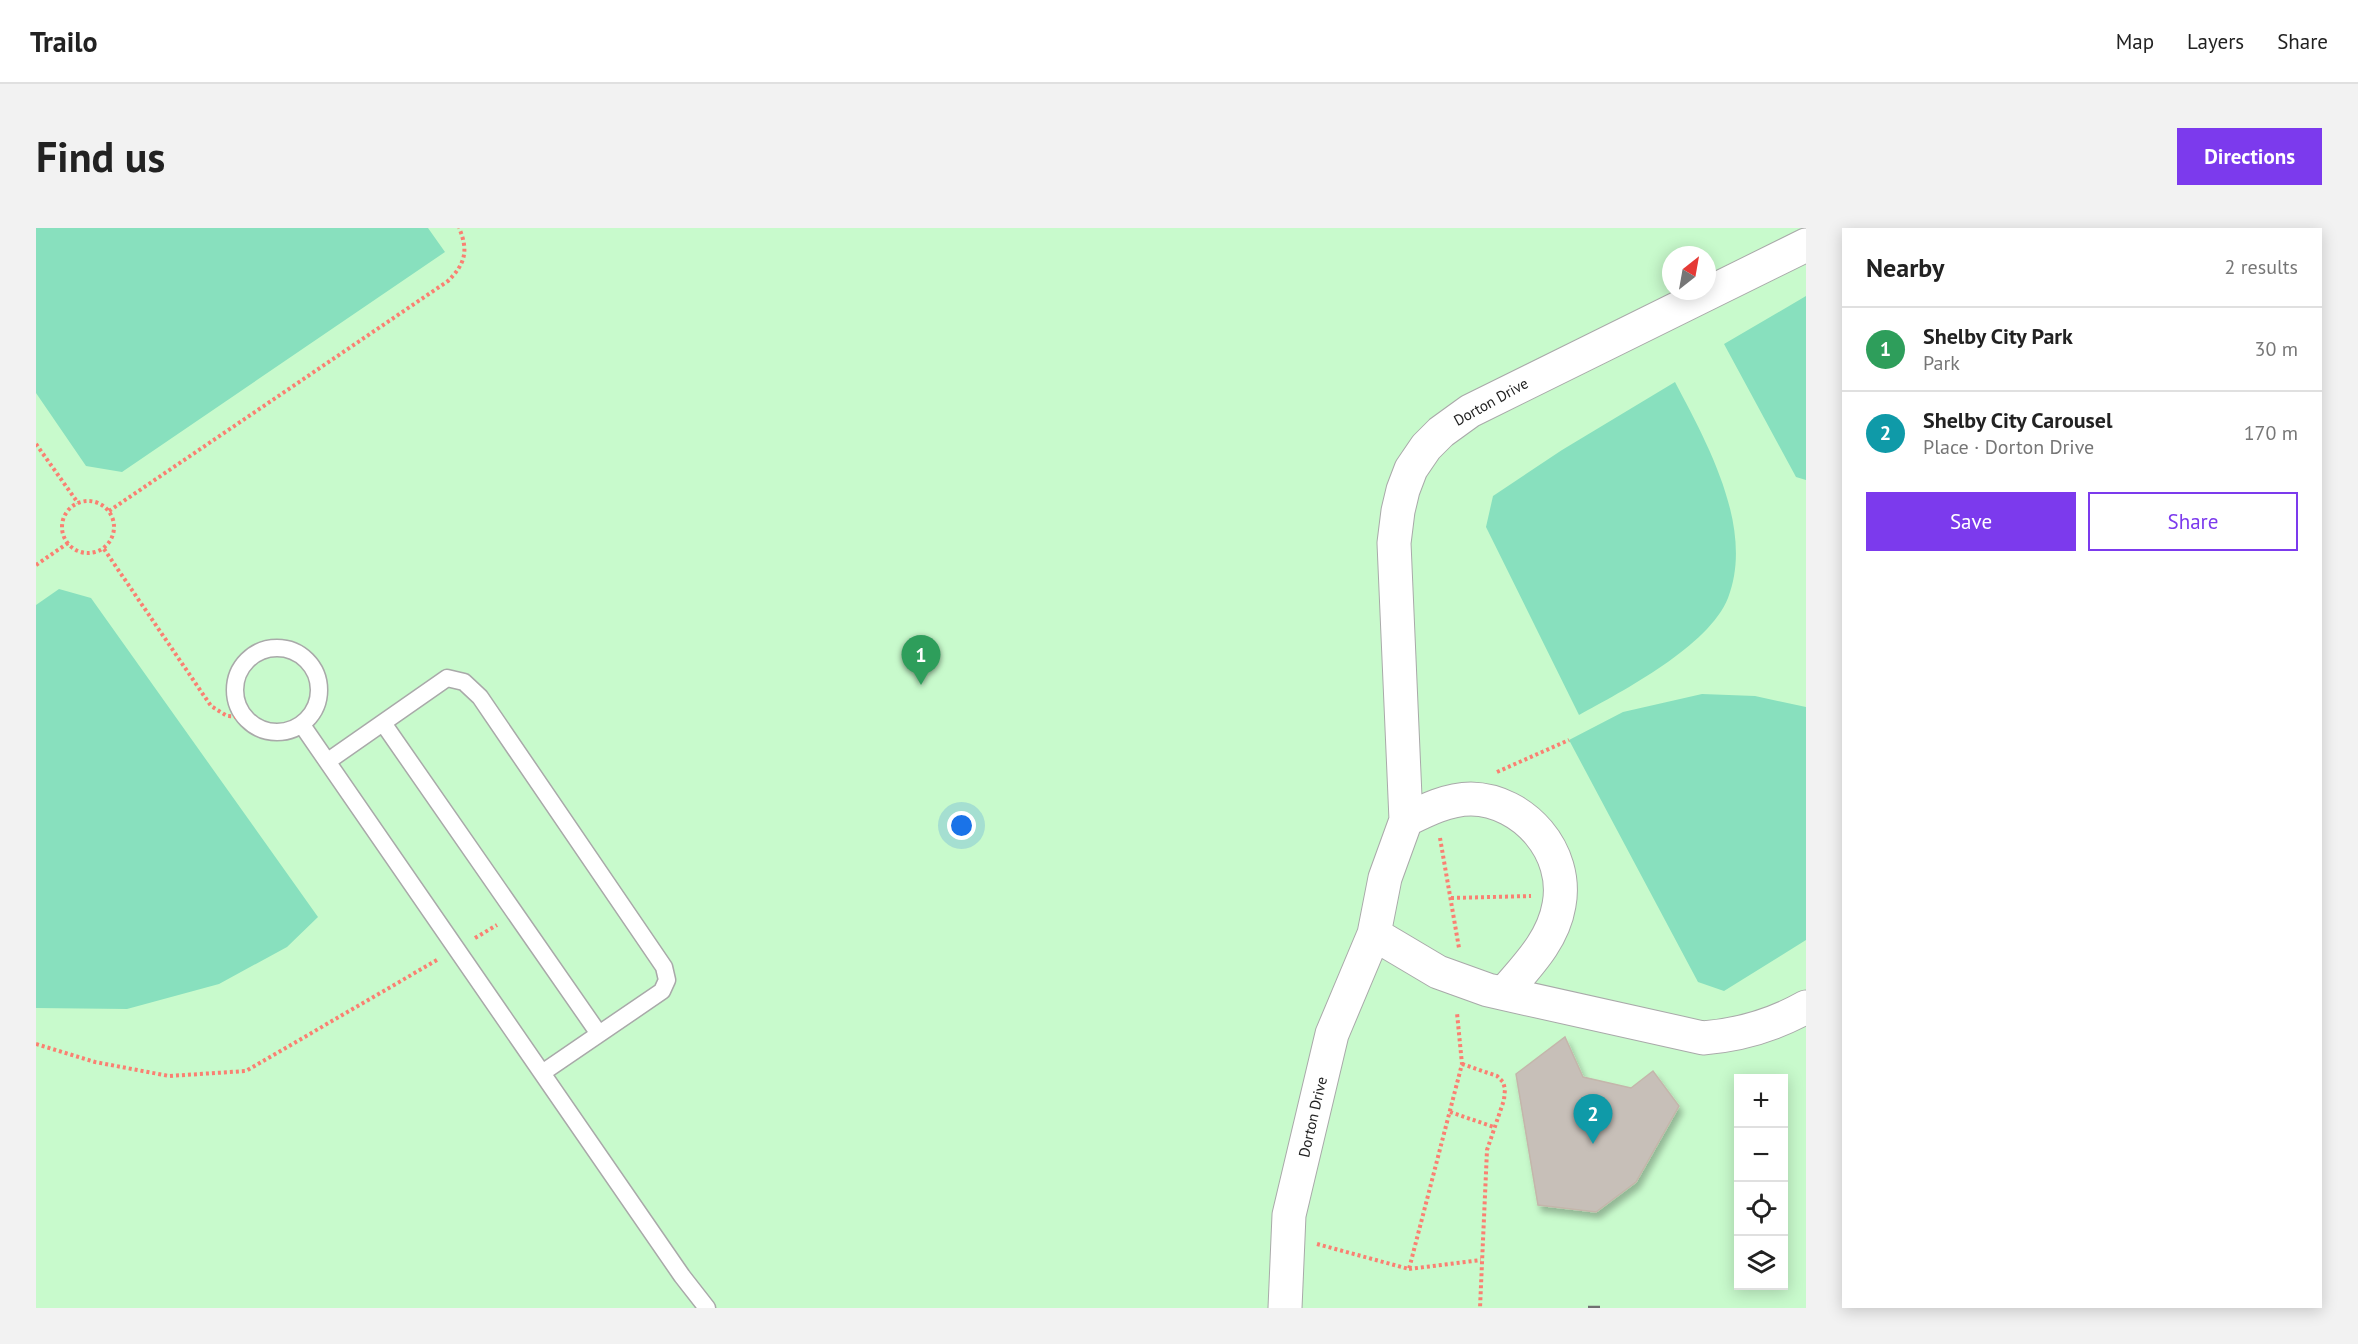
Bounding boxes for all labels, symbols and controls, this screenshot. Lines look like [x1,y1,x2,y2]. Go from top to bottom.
text: Trailo [30,23,97,60]
text: Map [2116,28,2154,55]
text: Layers [2187,28,2244,55]
text: Share [2277,28,2328,55]
button: Directions [2177,128,2322,185]
text: Find us [36,129,165,184]
north arrow [1662,246,1716,300]
text: Nearby [1866,251,1944,284]
text: 2 results [2225,254,2298,280]
text: Shelby City Park [1923,322,2073,350]
text: 1 [1880,336,1891,362]
text: 30 m [2255,336,2298,362]
text: Park [1923,350,1960,376]
street label: Dorton Drive [1450,373,1531,430]
text: Shelby City Carousel [1923,406,2113,434]
text: 2 [1880,420,1891,446]
text: 170 m [2244,420,2298,446]
text: Place · Dorton Drive [1923,434,2094,460]
button: Save [1866,492,2076,551]
button: Share [2088,492,2298,551]
pin: 1 [902,636,940,685]
your location [947,811,976,840]
map controls [1734,1074,1788,1290]
button: + [1734,1074,1788,1128]
street label: Dorton Drive [1294,1075,1331,1159]
pin: 2 [1574,1094,1612,1144]
button: − [1734,1128,1788,1182]
button: locate [1734,1182,1788,1236]
button: layers [1734,1236,1788,1290]

